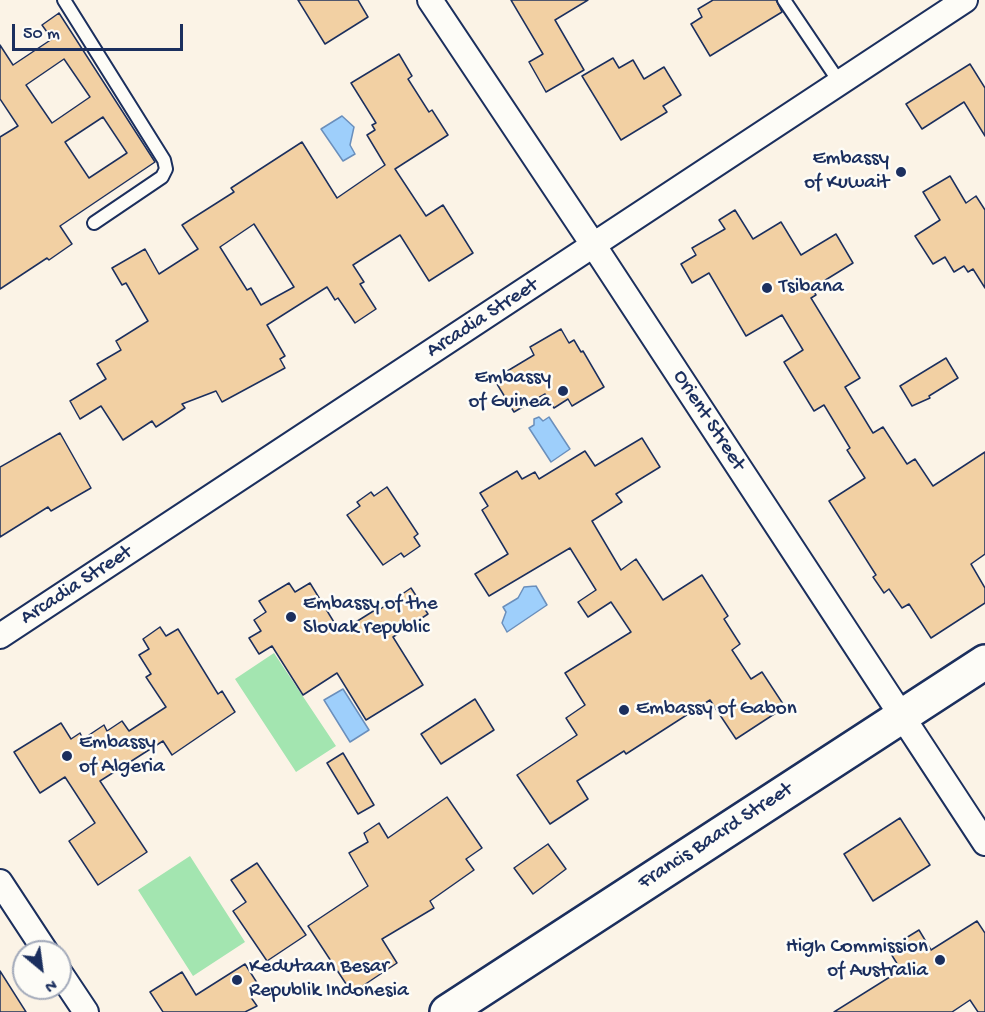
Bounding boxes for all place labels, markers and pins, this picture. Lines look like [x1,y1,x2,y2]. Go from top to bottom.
place label: Embassy of Kuwait [804,147,889,197]
marker: Embassy of Kuwait [894,165,908,179]
place label: Tsibana [779,275,844,301]
marker: Tsibana [760,281,774,295]
place label: Embassy of Guinea [469,366,551,416]
marker: Embassy of Guinea [556,384,570,398]
place label: Embassy of the Slovak republic [303,592,438,642]
marker: Embassy of the Slovak republic [284,610,298,624]
place label: Embassy of Gabon [636,697,797,723]
marker: Embassy of Gabon [617,703,631,717]
place label: Embassy of Algeria [79,731,165,781]
marker: Embassy of Algeria [60,749,74,763]
place label: High Commission of Australia [786,935,928,985]
marker: High Commission of Australia [933,953,947,967]
place label: Kedutaan Besar Republik Indonesia [249,955,409,1005]
marker: Kedutaan Besar Republik Indonesia [230,973,244,987]

